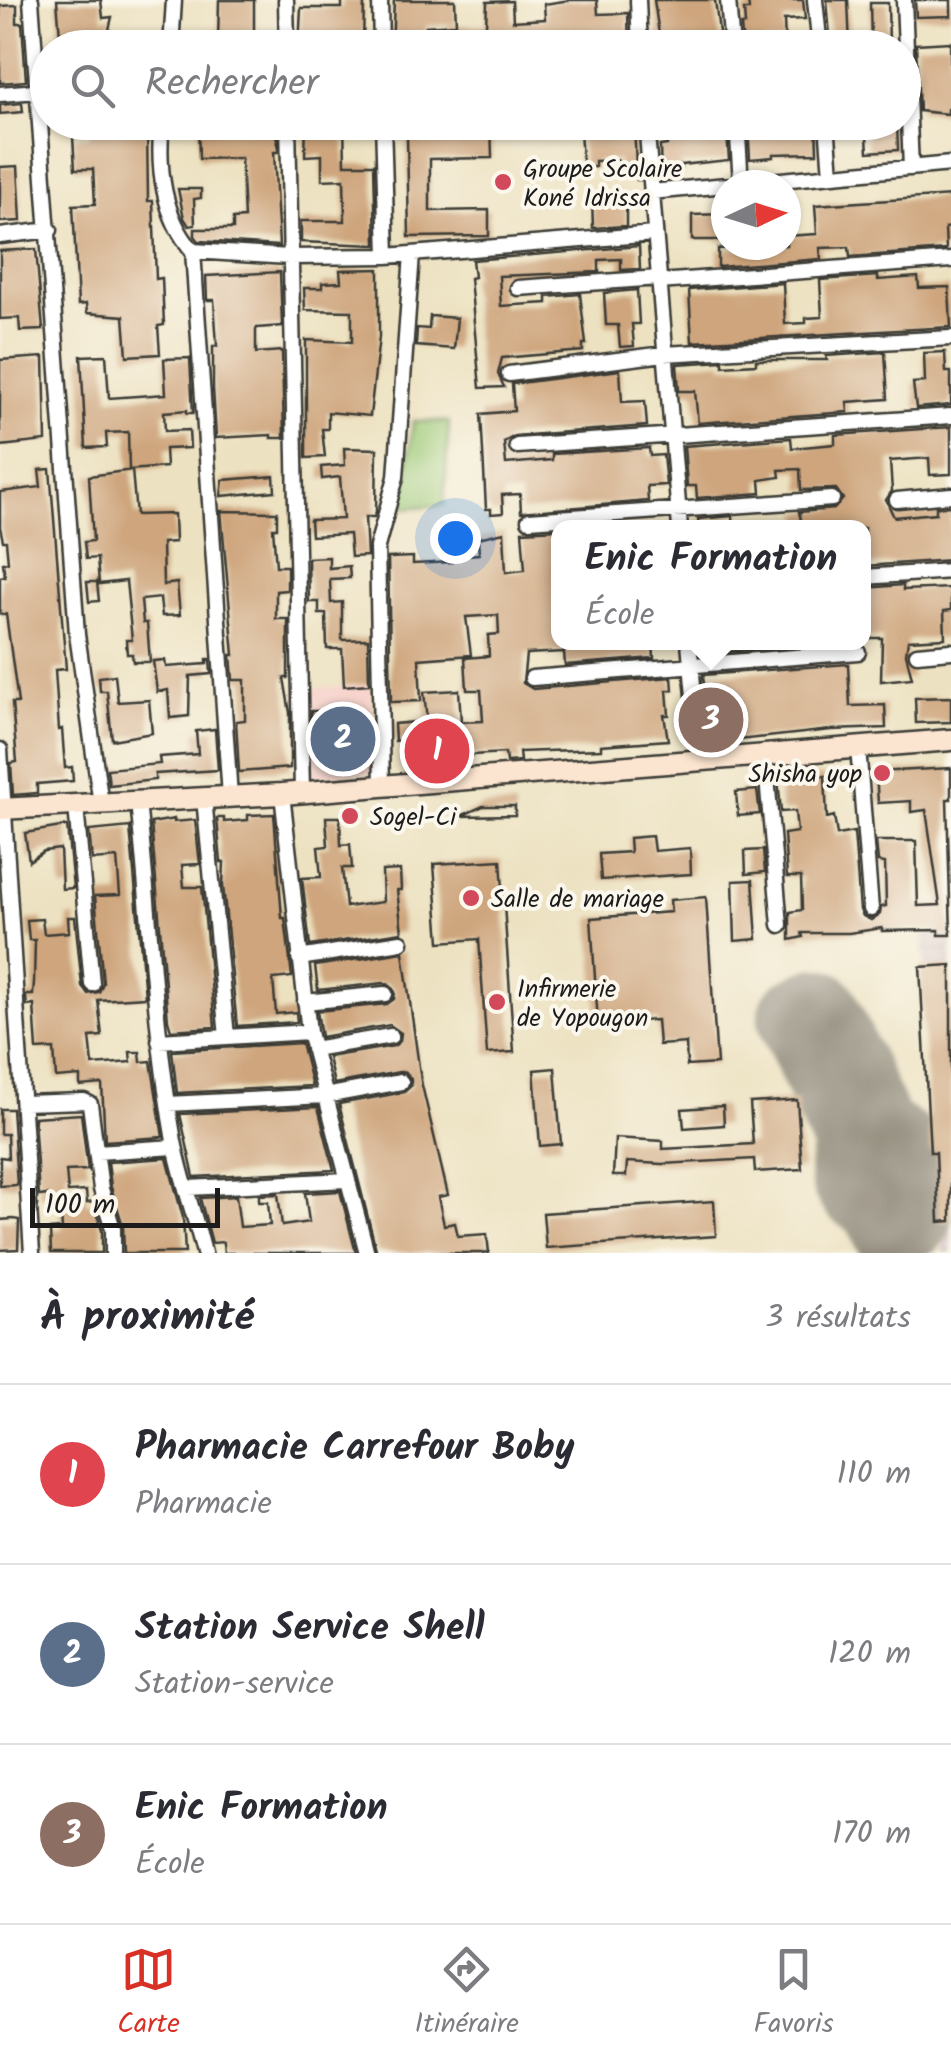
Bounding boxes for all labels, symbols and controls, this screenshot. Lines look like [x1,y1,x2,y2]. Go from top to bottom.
search box [30,30,921,140]
text: Rechercher [145,55,318,115]
icon: search [65,58,120,113]
place label: Groupe Scolaire Koné Idrissa [523,150,682,219]
north arrow [711,170,801,260]
marker: Groupe Scolaire Koné Idrissa [492,171,514,193]
your location [430,513,481,564]
popup [551,520,871,650]
text: Enic Formation [585,530,837,590]
text: École [585,590,654,641]
pin: 3 [678,682,744,758]
pin: 2 [310,702,376,776]
pin: 1 [404,714,470,788]
place label: Shisha yop [749,755,862,795]
marker: Shisha yop [871,762,893,784]
place label: Sogel-Ci [370,798,457,838]
marker: Sogel-Ci [339,805,361,827]
place label: Salle de mariage [491,880,664,920]
marker: Salle de mariage [460,887,482,909]
place label: Infirmerie de Yopougon [517,970,648,1039]
marker: Infirmerie de Yopougon [486,991,508,1013]
scale bar [30,1183,220,1228]
text: 100 m [45,1183,115,1228]
text: À proximité [40,1285,254,1352]
text: 3 résultats [765,1293,911,1344]
text: Pharmacie Carrefour Boby [135,1419,574,1479]
text: 1 [68,1449,77,1500]
text: 110 m [837,1449,911,1500]
text: Pharmacie [135,1479,272,1530]
text: Station Service Shell [135,1599,485,1659]
text: 2 [63,1629,82,1680]
text: 120 m [828,1629,911,1680]
text: Station-service [135,1659,334,1710]
text: Enic Formation [135,1779,388,1839]
text: 3 [64,1809,81,1860]
text: 170 m [832,1809,911,1860]
text: École [135,1839,205,1890]
tab: Carte [117,1942,180,2047]
tab: Itinéraire [415,1942,519,2047]
tab: Favoris [754,1942,834,2047]

